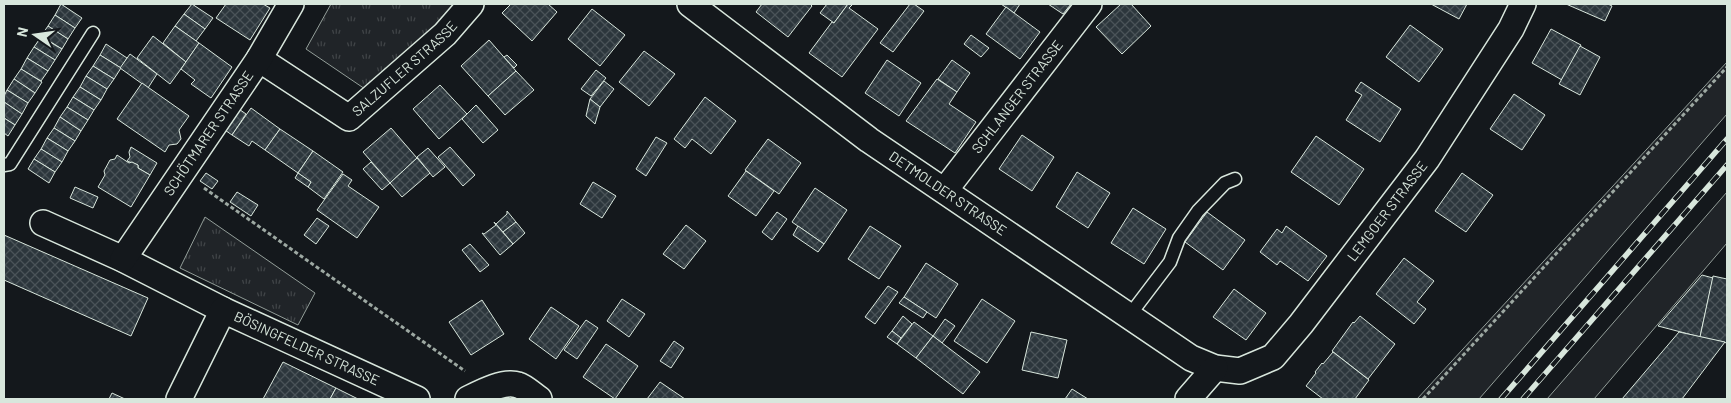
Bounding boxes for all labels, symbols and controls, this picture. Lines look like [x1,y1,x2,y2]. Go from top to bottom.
north arrow [10,10,60,60]
street label: SALZUFLER STRASSE [348,17,460,119]
text: N [13,26,31,38]
street label: SCHLANGER STRASSE [968,36,1066,156]
street label: SCHÖTMARER STRASSE [160,67,256,199]
street label: DETMOLDER STRASSE [886,147,1010,239]
street label: LEMGOER STRASSE [1343,157,1430,264]
street label: BÖSINGFELDER STRASSE [231,307,382,389]

